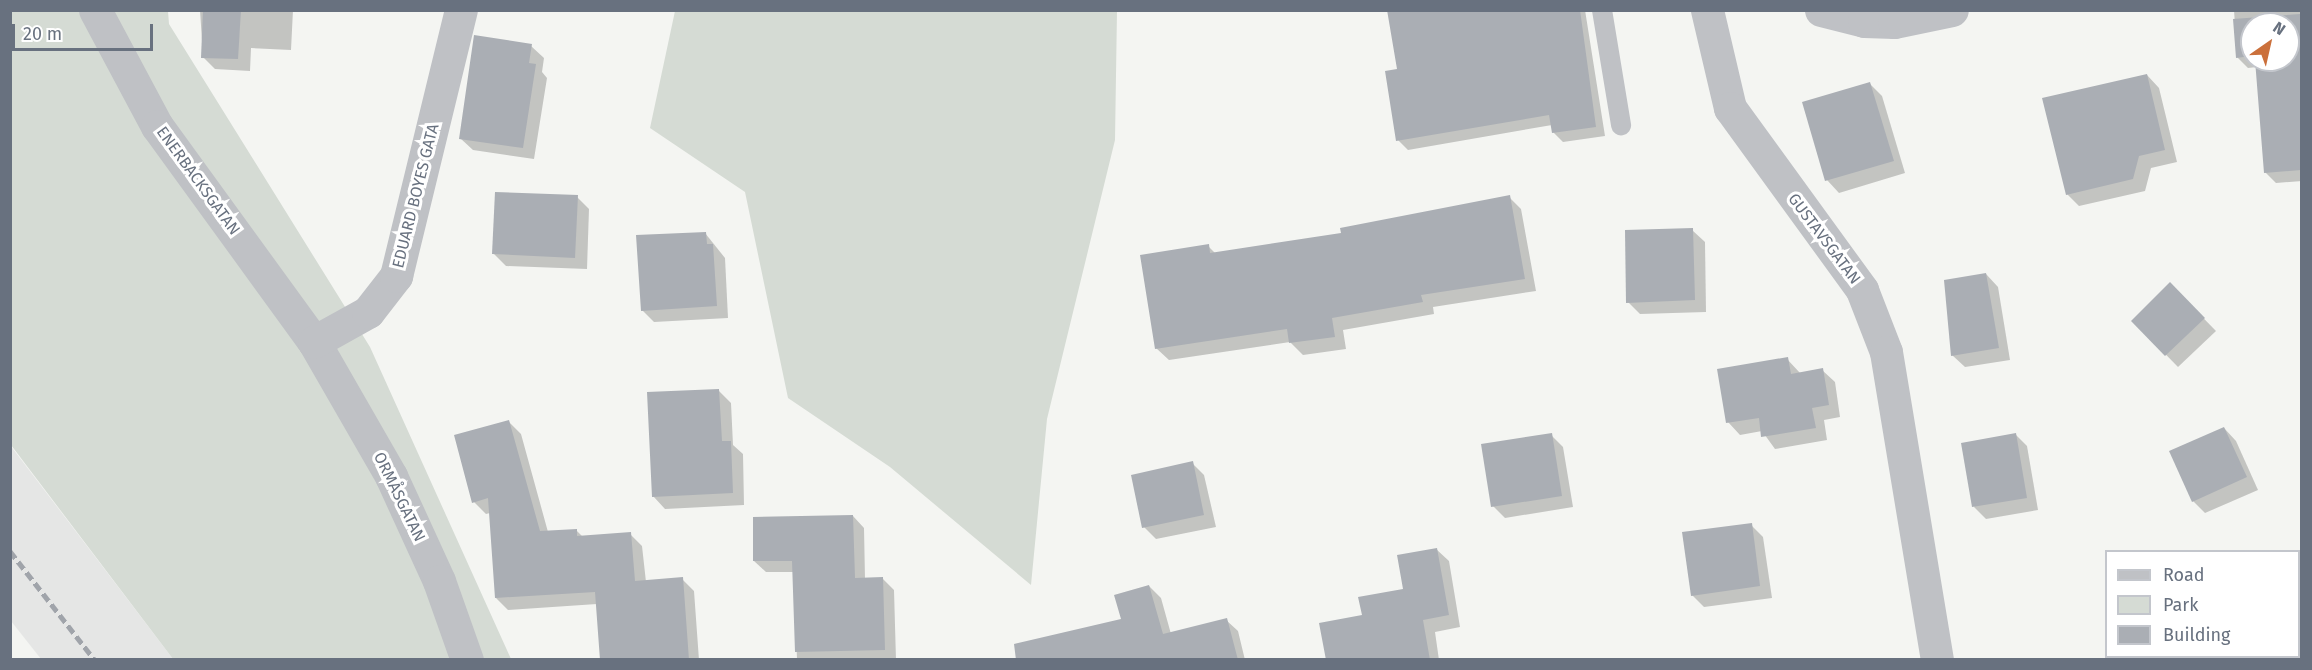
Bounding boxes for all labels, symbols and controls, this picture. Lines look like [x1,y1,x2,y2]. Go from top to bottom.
scale bar [15,12,156,50]
north arrow [2240,12,2300,72]
text: N [2270,17,2289,39]
text: 20 m [23,23,62,45]
street label: EDUARD BOYES GATA [389,122,443,270]
street label: ENERBACKSGATAN [152,123,244,239]
street label: GUSTAVSGATAN [1784,190,1864,288]
street label: ORMÅSGATAN [369,449,429,545]
legend [2105,550,2300,658]
text: Road [2163,564,2205,586]
text: Park [2163,594,2198,616]
text: Building [2163,624,2230,646]

